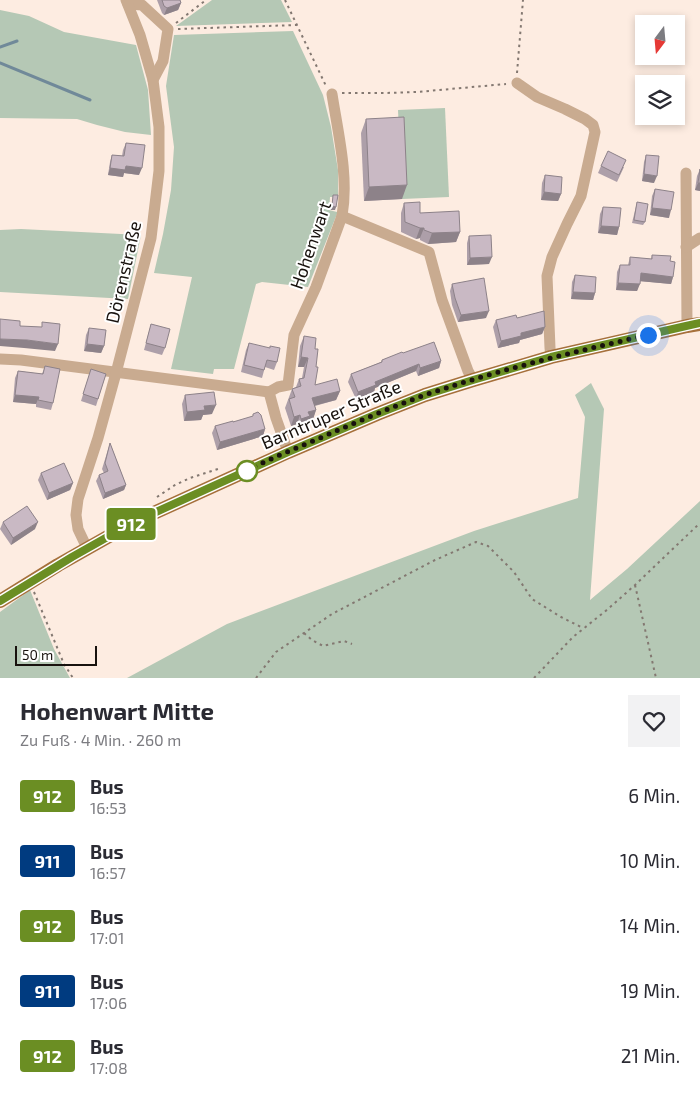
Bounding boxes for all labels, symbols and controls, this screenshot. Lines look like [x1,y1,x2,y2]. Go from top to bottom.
north arrow [635,15,685,65]
map controls [635,15,685,125]
button: layers [635,75,685,125]
street label: Hohenwart [285,198,335,292]
street label: Dörenstraße [101,219,145,325]
your location [636,323,661,348]
street label: Barntruper Straße [258,375,404,453]
unlabelled marker [236,460,258,482]
line badge: 912 [102,508,160,540]
text: 912 [117,513,145,535]
scale bar [15,643,98,666]
text: 50 m [22,646,53,663]
button: heart [628,695,680,747]
text: Hohenwart Mitte [20,696,214,725]
text: Zu Fuß · 4 Min. · 260 m [20,730,181,749]
text: Bus [90,775,124,798]
text: 6 Min. [628,784,680,807]
text: 912 [33,785,62,807]
text: 16:53 [90,798,127,817]
text: Bus [90,840,124,863]
text: 10 Min. [620,849,680,872]
text: 911 [34,850,61,872]
text: 16:57 [90,863,126,882]
text: Bus [90,905,124,928]
text: 14 Min. [620,914,680,937]
text: 912 [33,915,62,937]
text: 17:01 [90,928,124,947]
text: Bus [90,970,124,993]
text: 19 Min. [621,979,680,1002]
text: 911 [34,980,61,1002]
text: 17:06 [90,993,127,1012]
text: Bus [90,1035,124,1058]
text: 21 Min. [621,1044,680,1067]
text: 912 [33,1045,62,1067]
text: 17:08 [90,1058,128,1077]

